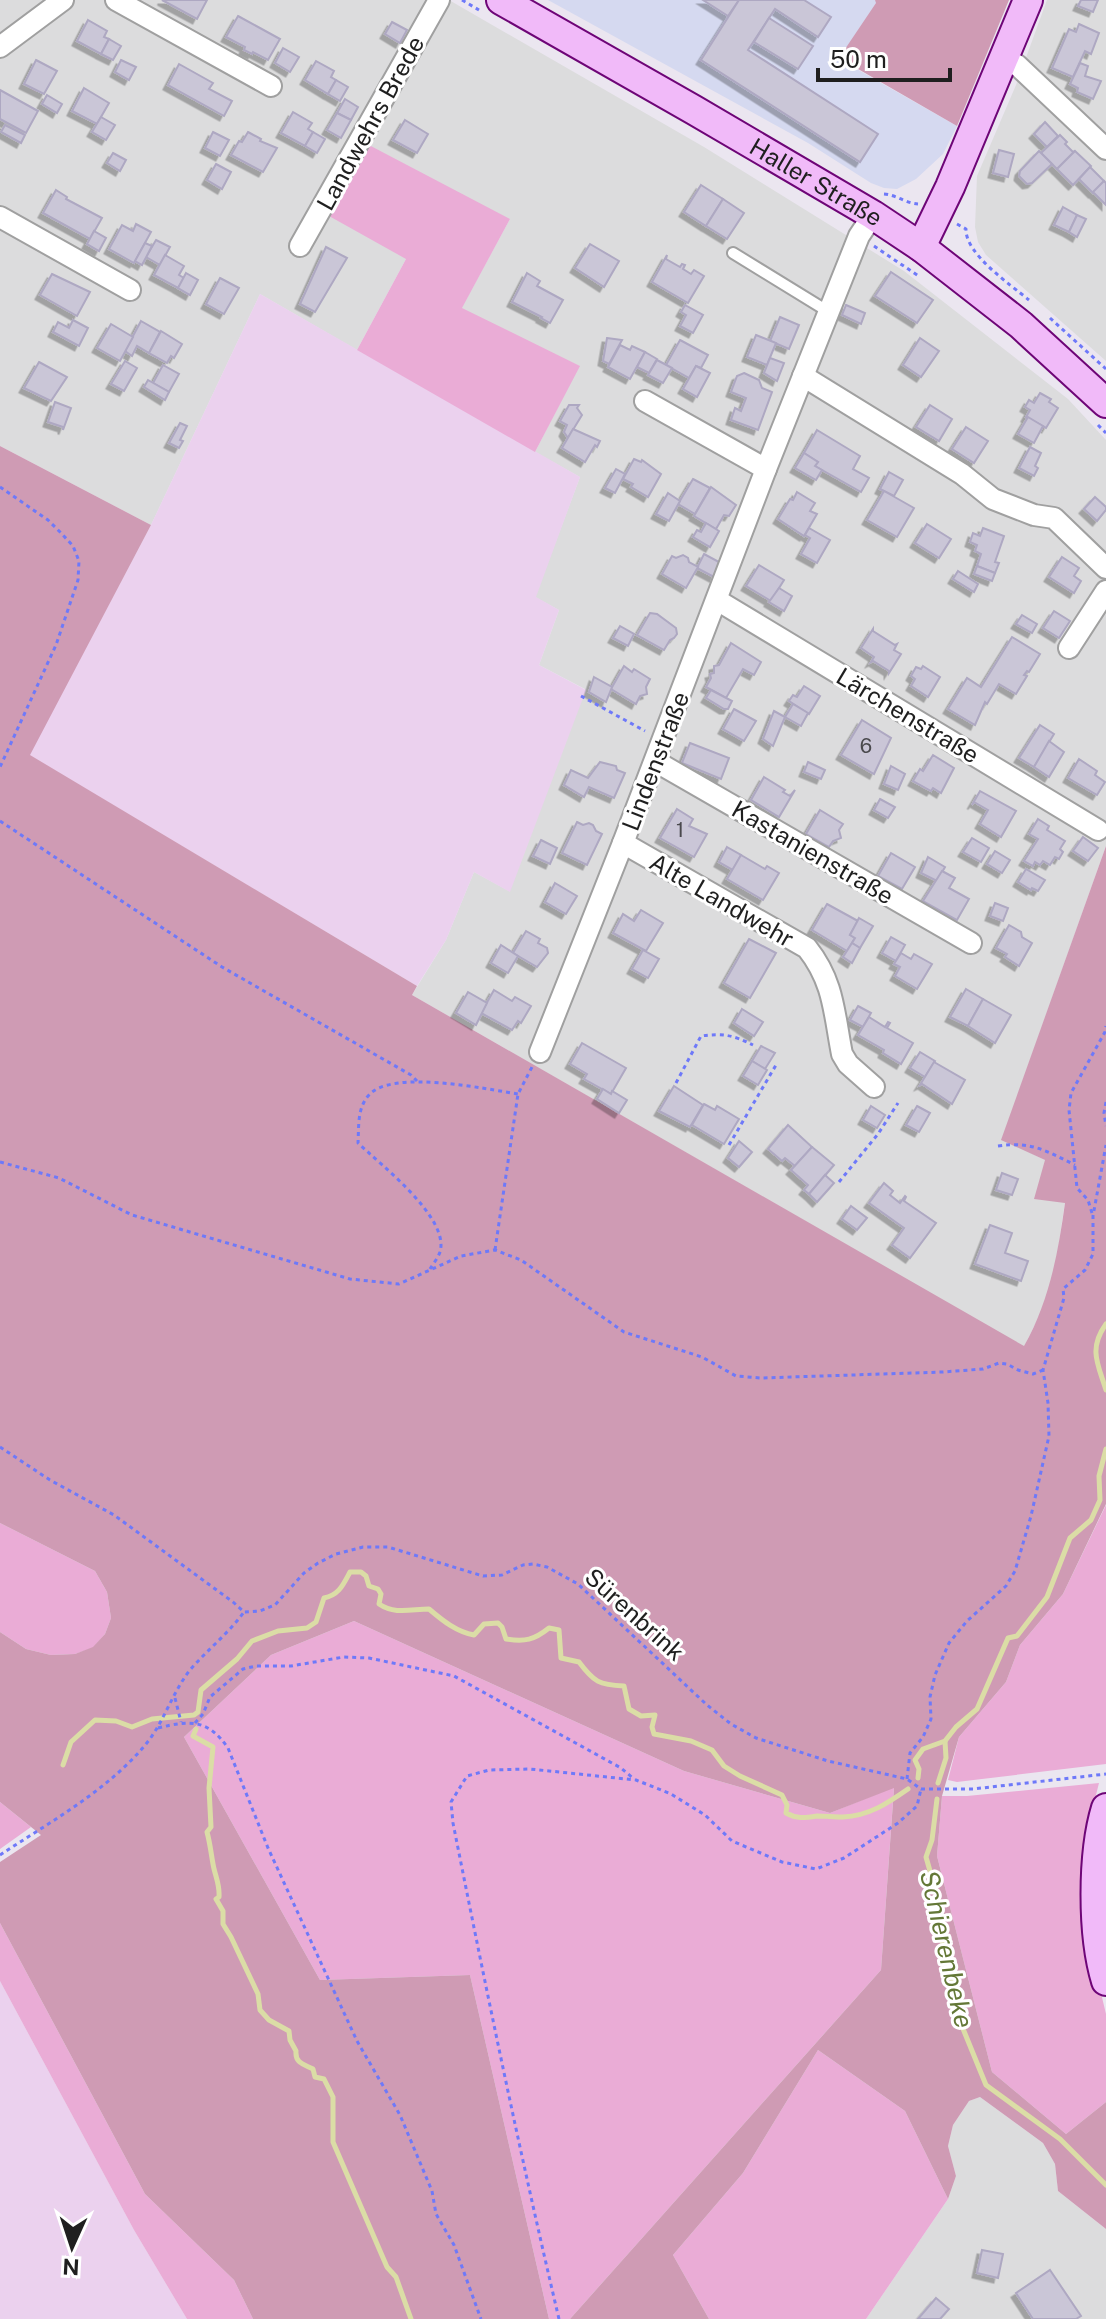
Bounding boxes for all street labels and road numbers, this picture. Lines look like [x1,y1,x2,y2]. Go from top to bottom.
street label: Landwehrs Brede [311,31,429,215]
street label: Haller Straße [745,132,888,232]
street label: Lärchenstraße [832,661,984,769]
street label: Lindenstraße [616,688,694,834]
street label: Kastanienstraße [727,794,899,910]
street label: Alte Landwehr [645,847,799,953]
street label: Sürenbrink [580,1562,690,1666]

